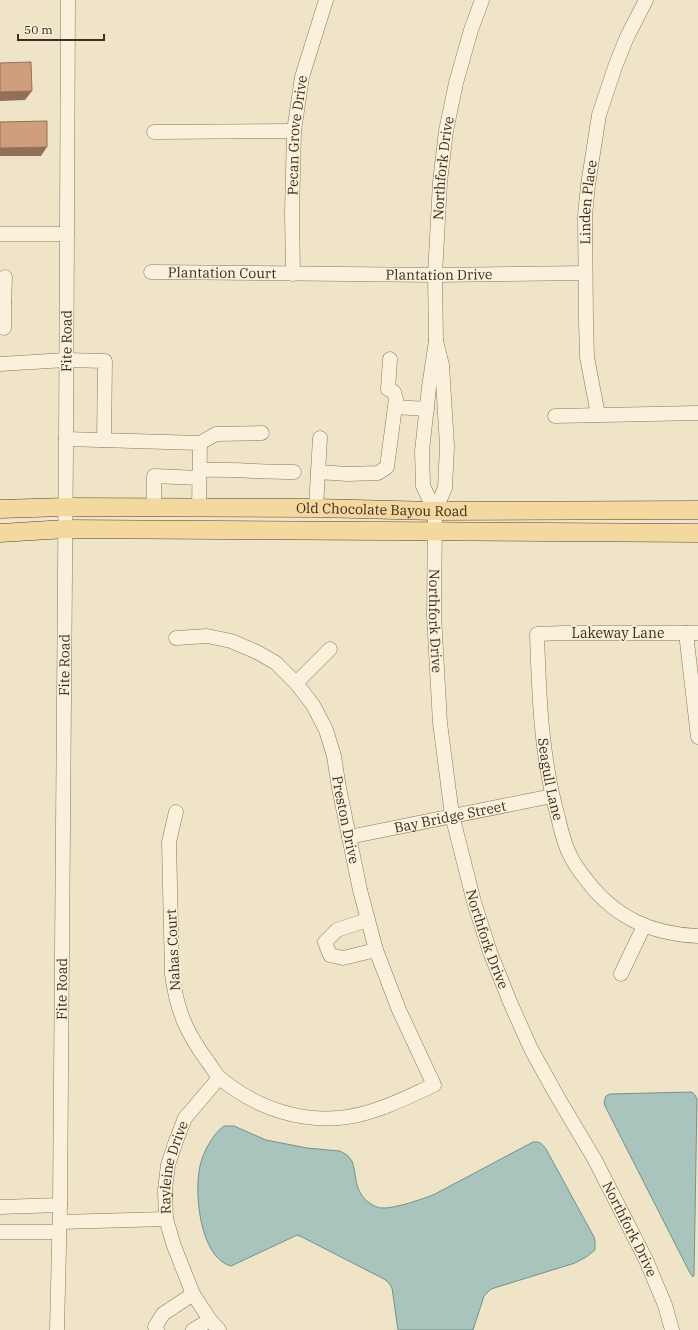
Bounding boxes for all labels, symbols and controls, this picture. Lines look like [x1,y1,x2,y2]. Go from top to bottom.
scale bar [18,16,104,42]
text: 50 m [24,22,53,37]
street label: Pecan Grove Drive [283,74,311,196]
street label: Northfork Drive [429,114,458,220]
street label: Linden Place [576,159,601,245]
street label: Plantation Court [168,263,276,282]
street label: Plantation Drive [385,265,493,284]
street label: Fite Road [57,310,76,372]
street label: Old Chocolate Bayou Road [296,499,468,520]
street label: Northfork Drive [425,569,446,674]
street label: Lakeway Lane [572,624,664,642]
street label: Fite Road [55,634,74,696]
street label: Seagull Lane [534,737,568,823]
street label: Preston Drive [328,774,363,865]
street label: Bay Bridge Street [392,797,508,837]
street label: Northfork Drive [462,887,513,992]
street label: Nahas Court [162,909,184,991]
street label: Fite Road [52,957,71,1020]
street label: Rayleine Drive [156,1118,192,1214]
street label: Northfork Drive [598,1178,661,1279]

